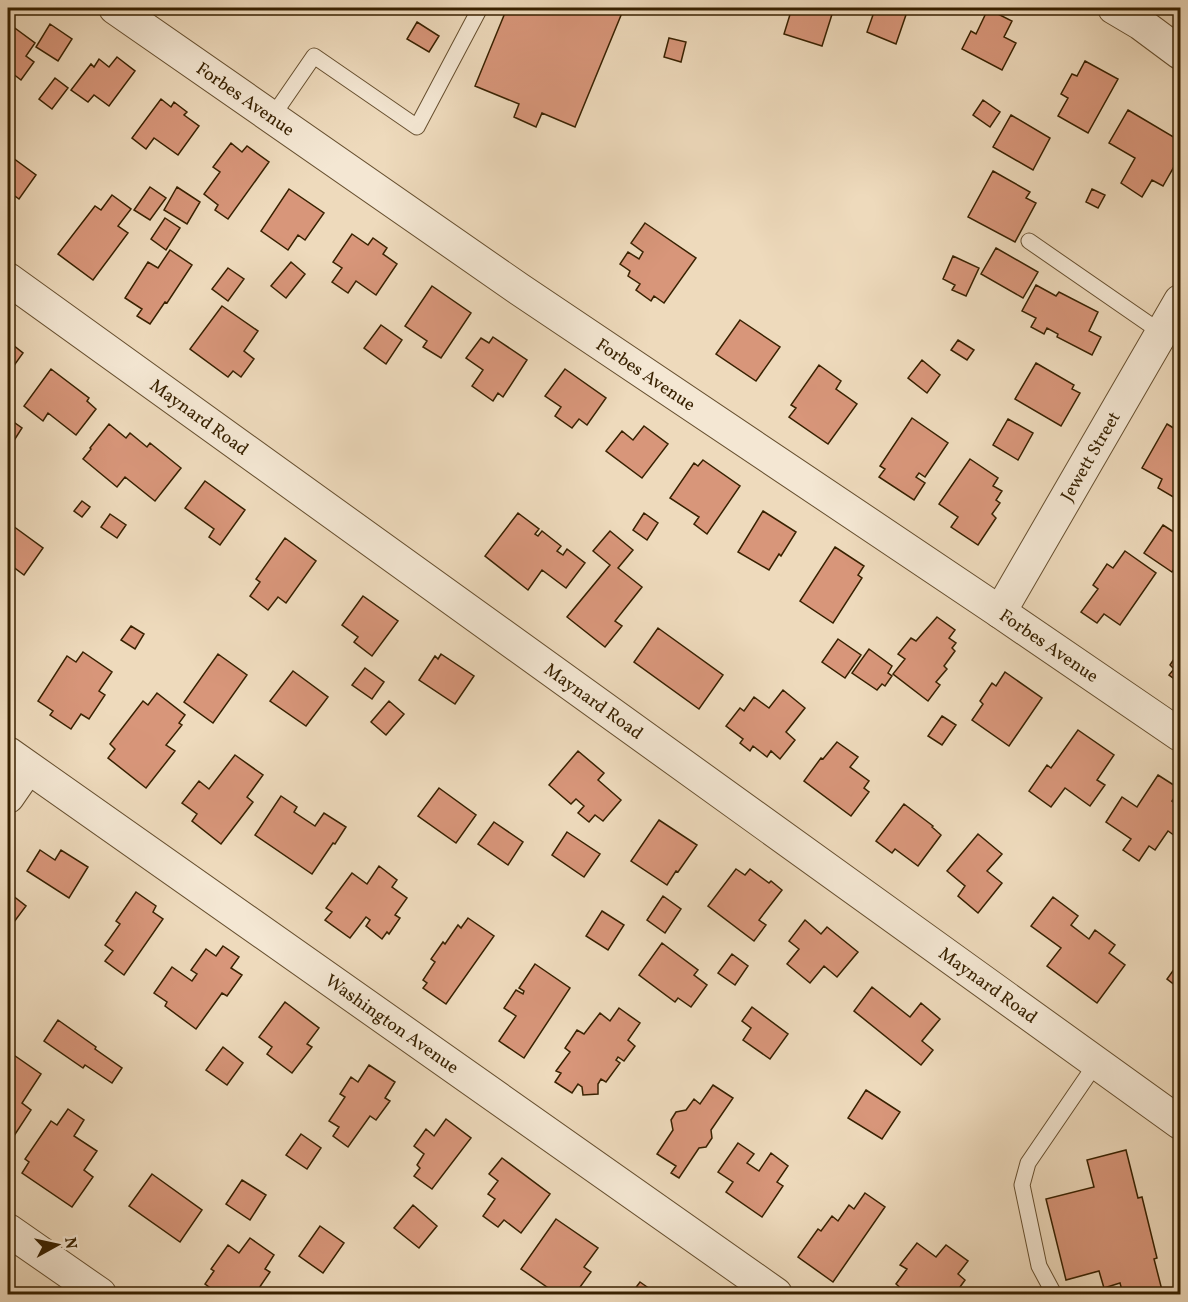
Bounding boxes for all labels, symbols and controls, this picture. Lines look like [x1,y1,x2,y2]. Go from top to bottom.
street label: Forbes Avenue [190,57,299,143]
street label: Forbes Avenue [590,333,700,418]
street label: Maynard Road [144,374,253,462]
street label: Jewett Street [1056,407,1127,506]
street label: Forbes Avenue [994,604,1103,690]
street label: Maynard Road [538,658,648,746]
street label: Maynard Road [933,942,1042,1030]
street label: Washington Avenue [319,969,463,1081]
north arrow [27,1215,87,1275]
text: N [58,1236,82,1251]

